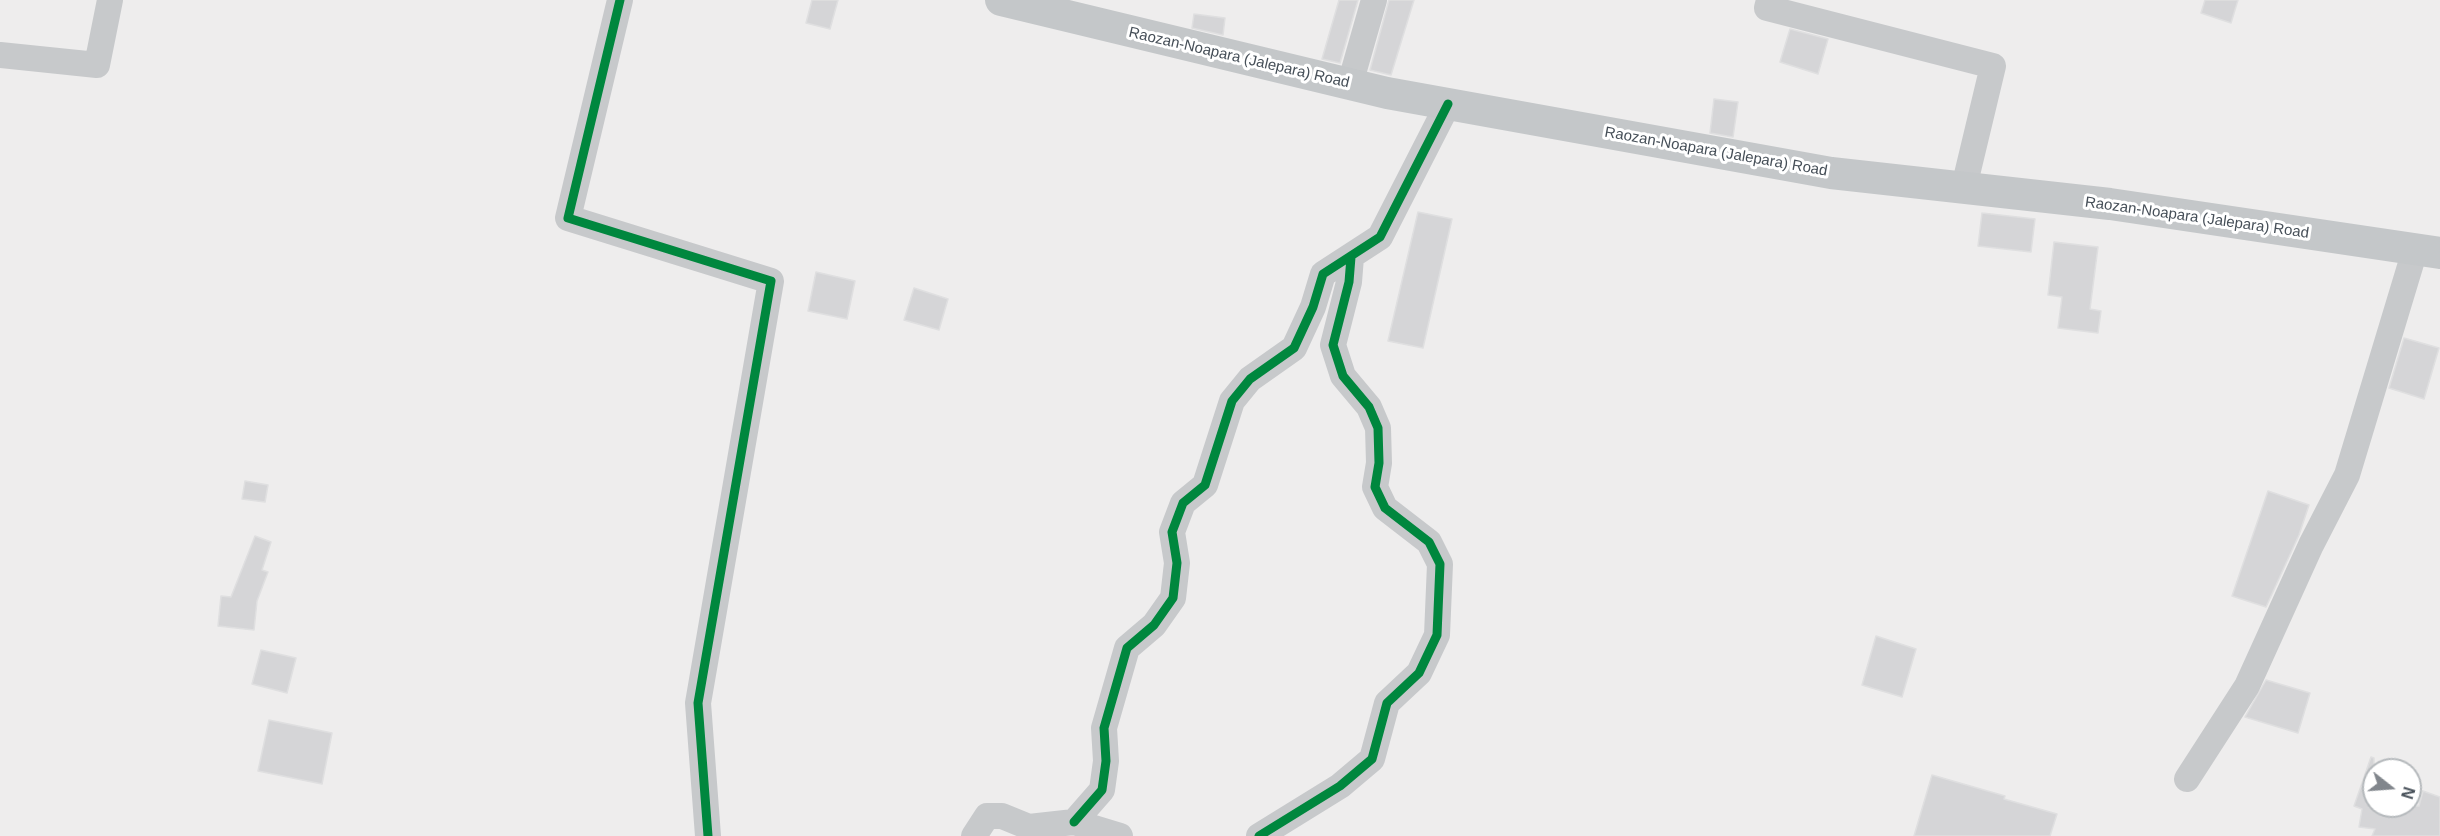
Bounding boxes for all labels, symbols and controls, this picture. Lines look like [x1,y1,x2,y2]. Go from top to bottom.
street label: Raozan-Noapara (Jalepara) Road [1127,24,1351,92]
street label: Raozan-Noapara (Jalepara) Road [1603,124,1829,180]
street label: Raozan-Noapara (Jalepara) Road [2084,193,2310,243]
north arrow [2362,758,2422,818]
text: N [2398,785,2418,801]

